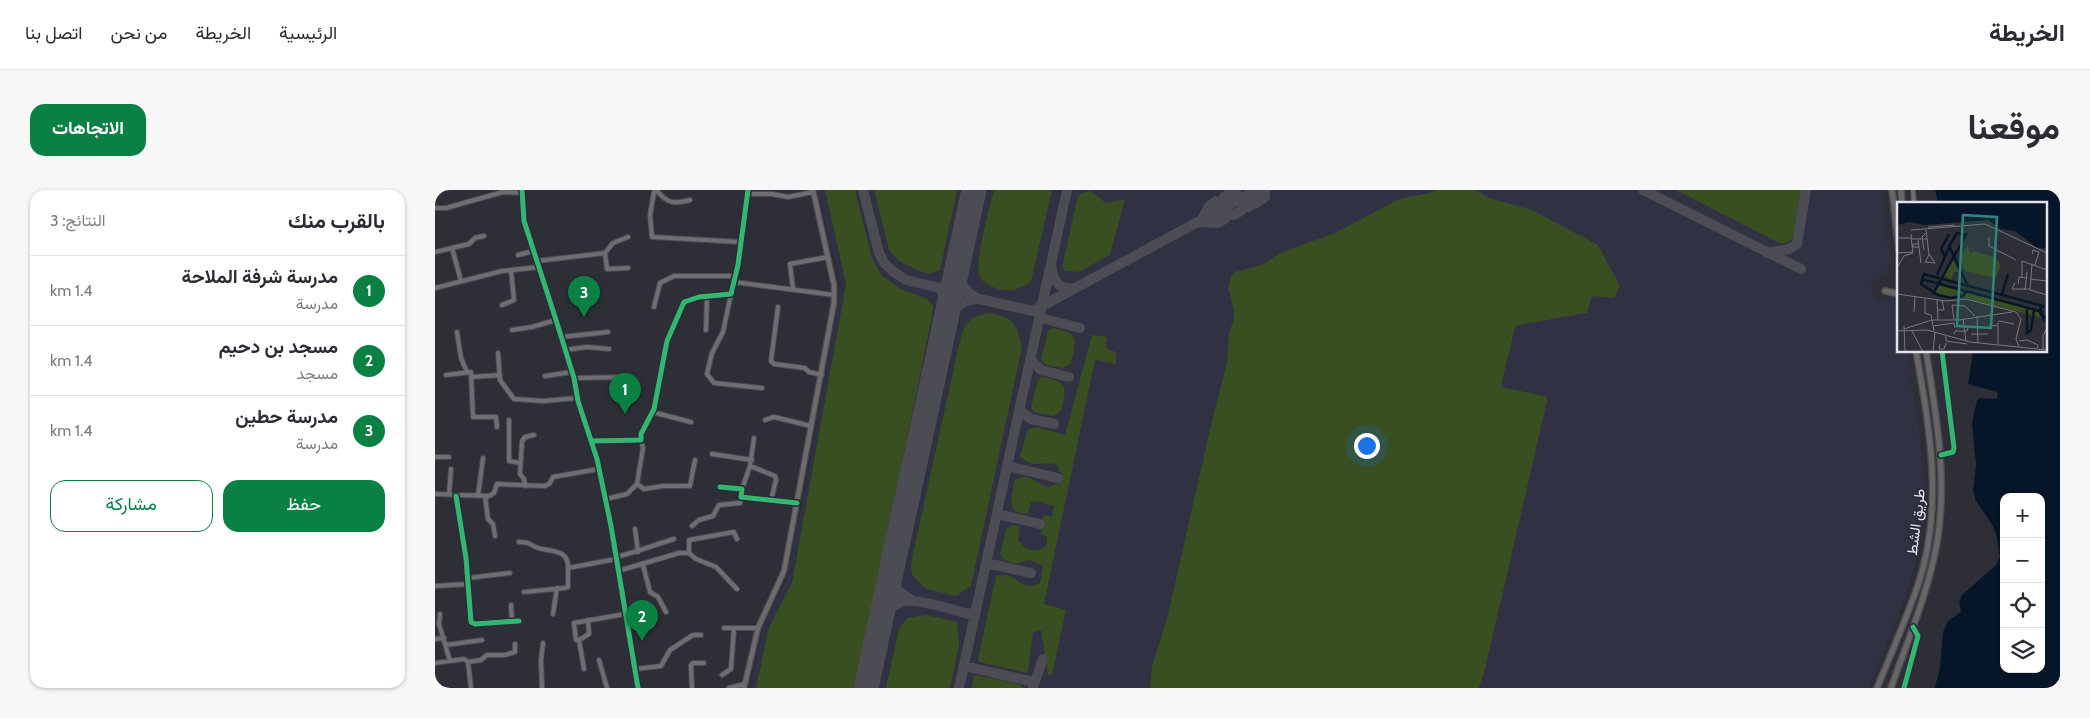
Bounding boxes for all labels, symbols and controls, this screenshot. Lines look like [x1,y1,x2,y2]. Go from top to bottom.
text: الخريطة [1989,18,2065,47]
text: اتصل بنا [25,22,82,44]
text: من نحن [110,22,167,44]
text: الخريطة [195,22,251,44]
text: الرئيسية [279,22,337,44]
button: الاتجاهات [30,104,146,156]
text: موقعنا [1967,105,2060,148]
inset map [1897,202,2047,352]
text: بالقرب منك [288,208,385,233]
text: النتائج: 3 [50,211,106,230]
text: مدرسة شرفة الملاحة [182,265,338,288]
pin: 3 [568,276,600,317]
text: 1.4 km [50,281,93,300]
text: 1 [366,281,372,300]
text: مدرسة [296,294,338,313]
text: مسجد بن دحيم [219,335,338,358]
text: 1.4 km [50,351,93,370]
text: 2 [365,351,373,370]
text: مسجد [297,364,338,383]
pin: 1 [609,373,641,414]
text: مدرسة حطين [235,405,338,428]
text: 1.4 km [50,421,93,440]
text: 3 [365,421,373,440]
your location [1354,433,1380,459]
text: مدرسة [296,434,338,453]
button: مشاركة [50,480,213,532]
button: حفظ [223,480,385,532]
street label: طريق الشط [1903,487,1930,557]
map controls [2000,493,2045,673]
button: + [2000,493,2045,538]
button: − [2000,538,2045,583]
button: locate [2000,583,2045,628]
pin: 2 [626,600,658,641]
button: layers [2000,628,2045,673]

